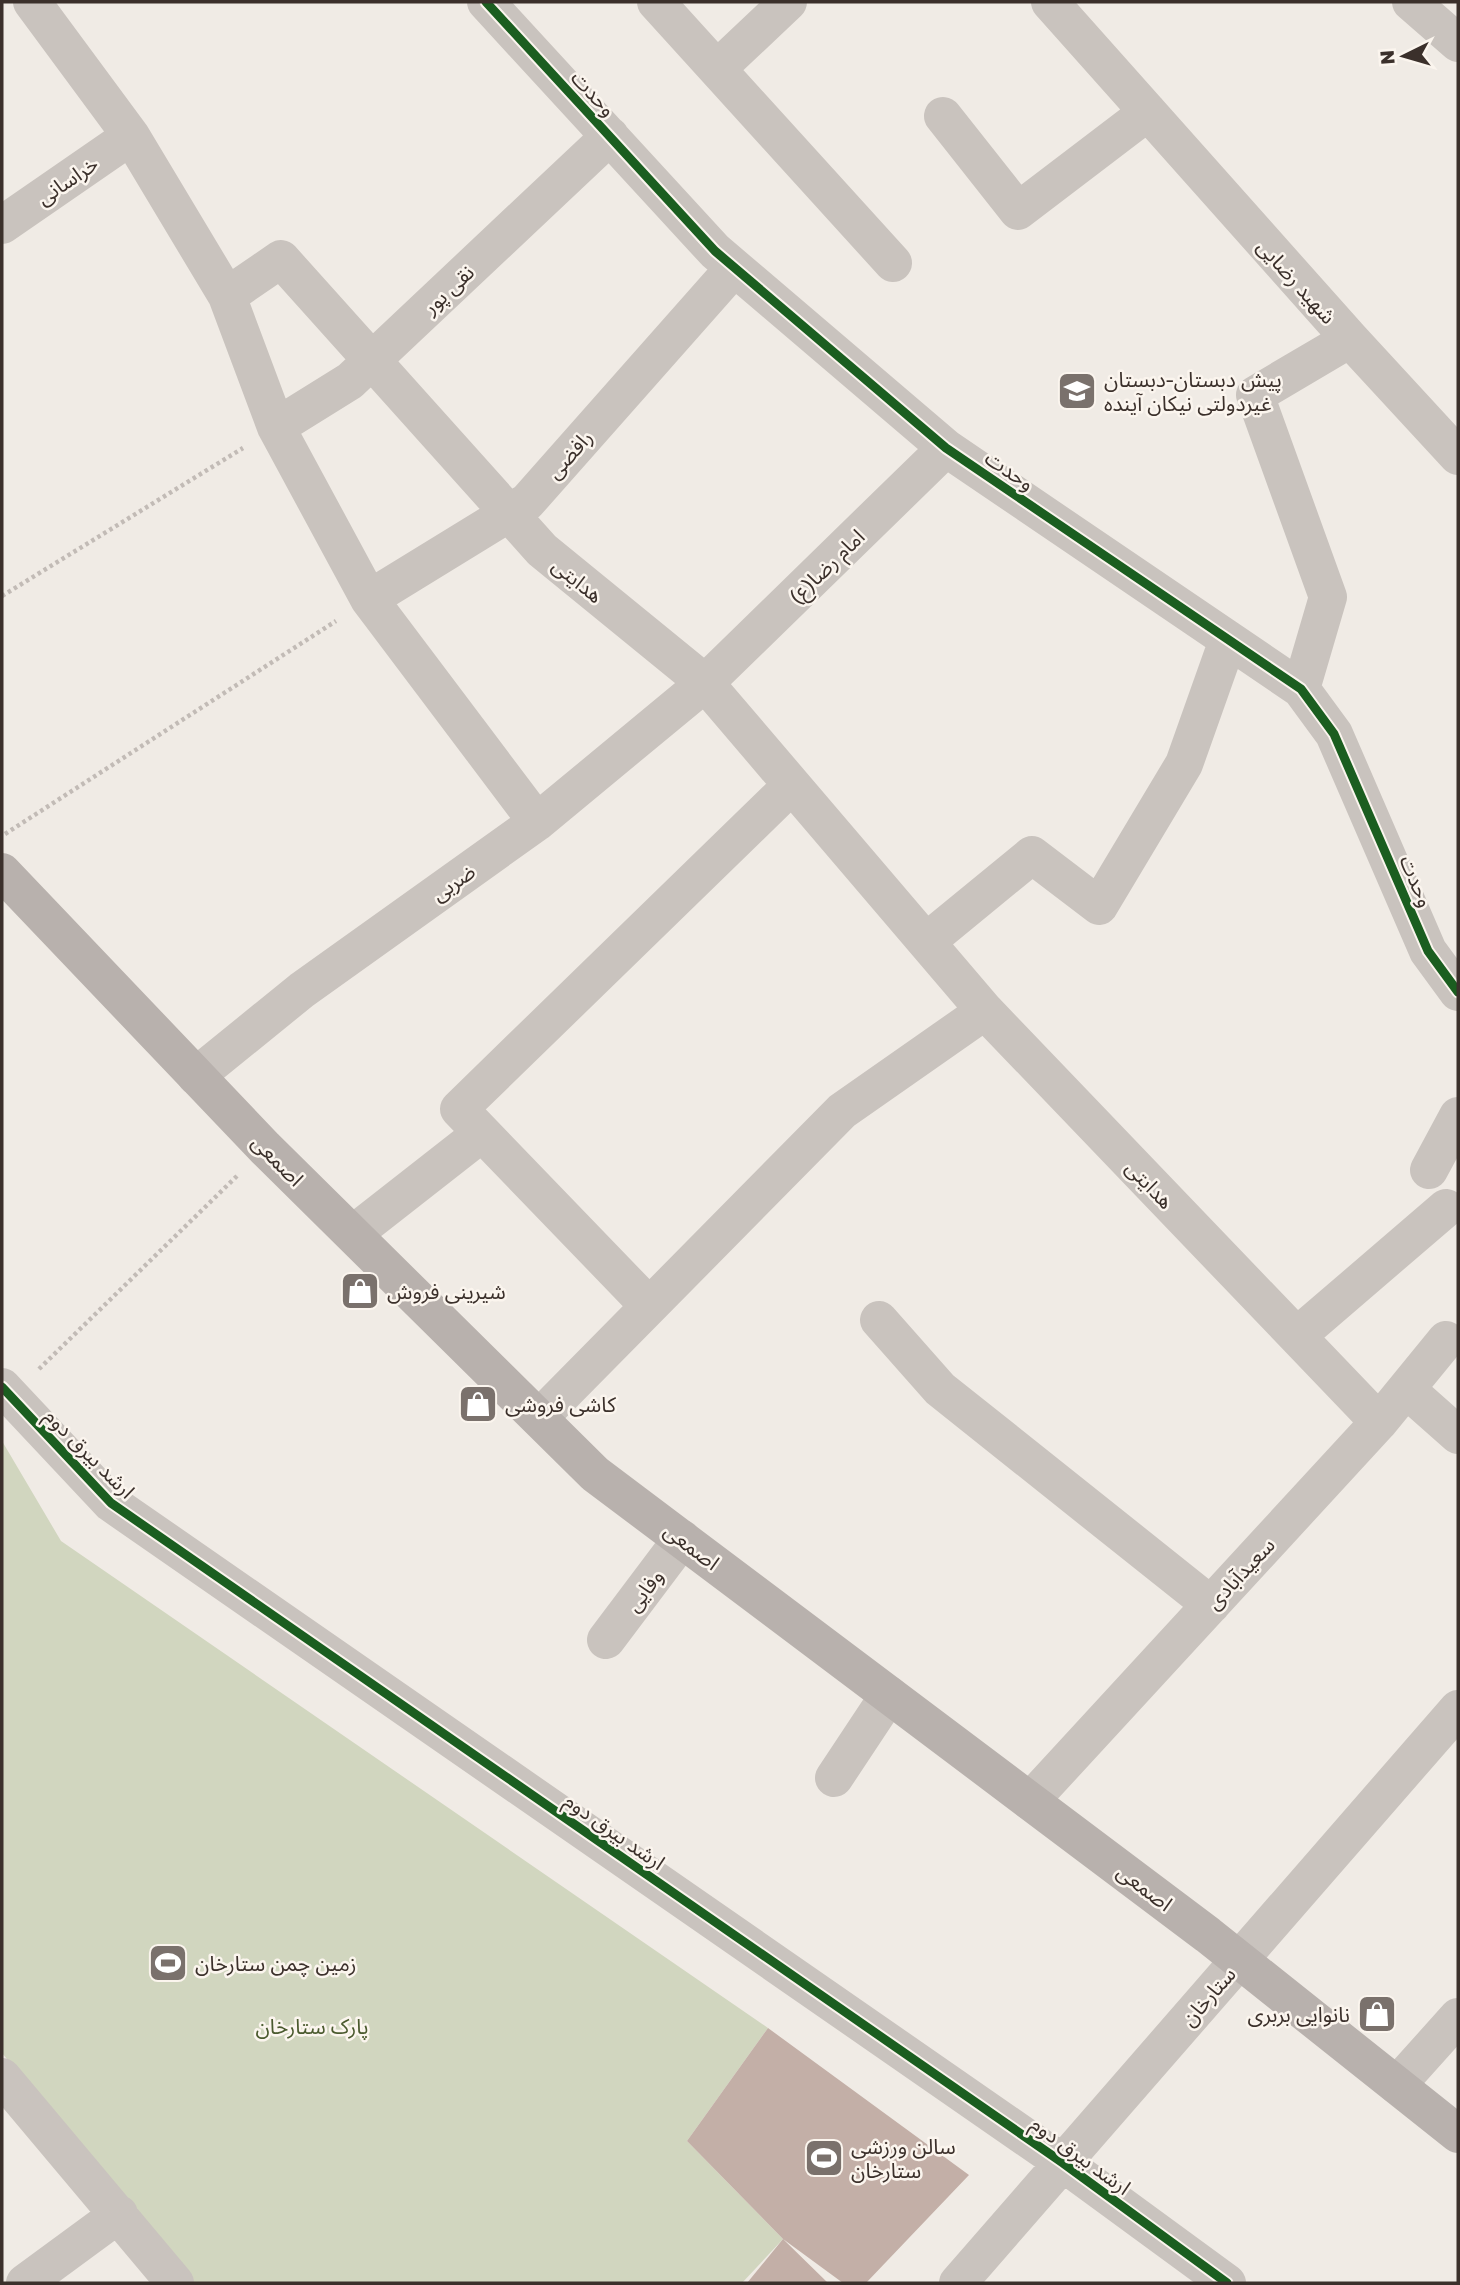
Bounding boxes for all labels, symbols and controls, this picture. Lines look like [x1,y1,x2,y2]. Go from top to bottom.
north arrow [1369,21,1439,91]
text: N [1374,49,1399,66]
street label: وحدت [566,64,622,122]
street label: خراسانی [31,150,103,210]
street label: شهید رضایی [1252,233,1342,329]
street label: نقی پور [416,259,480,321]
place label: پیش دبستان-دبستان غیردولتی نیکان آینده [1104,366,1282,416]
school or university icon: پیش دبستان-دبستان غیردولتی نیکان آینده [1056,370,1098,412]
street label: رافضی [540,424,598,484]
street label: وحدت [980,444,1040,496]
street label: امام رضا(ع) [782,523,872,612]
street label: هدایتی [547,552,609,608]
street label: وحدت [1395,851,1439,911]
street label: ضربی [426,858,480,906]
street label: اصمعی [247,1129,309,1191]
street label: هدایتی [1121,1154,1179,1214]
shop icon: شیرینی فروش [339,1270,381,1312]
place label: شیرینی فروش [387,1278,506,1304]
shop icon: کاشی فروشی [457,1383,499,1425]
place label: کاشی فروشی [505,1391,616,1417]
street label: ارشد بیرق دوم [37,1402,141,1506]
street label: اصمعی [659,1517,725,1575]
street label: سعیدآبادی [1200,1532,1280,1614]
street label: وفایی [620,1564,668,1616]
street label: ارشد بیرق دوم [557,1787,670,1879]
street label: اصمعی [1112,1858,1178,1916]
sports icon: زمین چمن ستارخان [147,1942,189,1984]
place label: زمین چمن ستارخان [195,1950,357,1977]
street label: ستارخان [1175,1961,1241,2031]
shop icon: نانوایی بربری [1356,1993,1398,2035]
place label: نانوایی بربری [1247,2001,1350,2027]
park label: پارک ستارخان [255,2013,369,2040]
street label: ارشد بیرق دوم [1024,2110,1136,2203]
place label: سالن ورزشی ستارخان [851,2133,956,2183]
sports icon: سالن ورزشی ستارخان [803,2137,845,2179]

